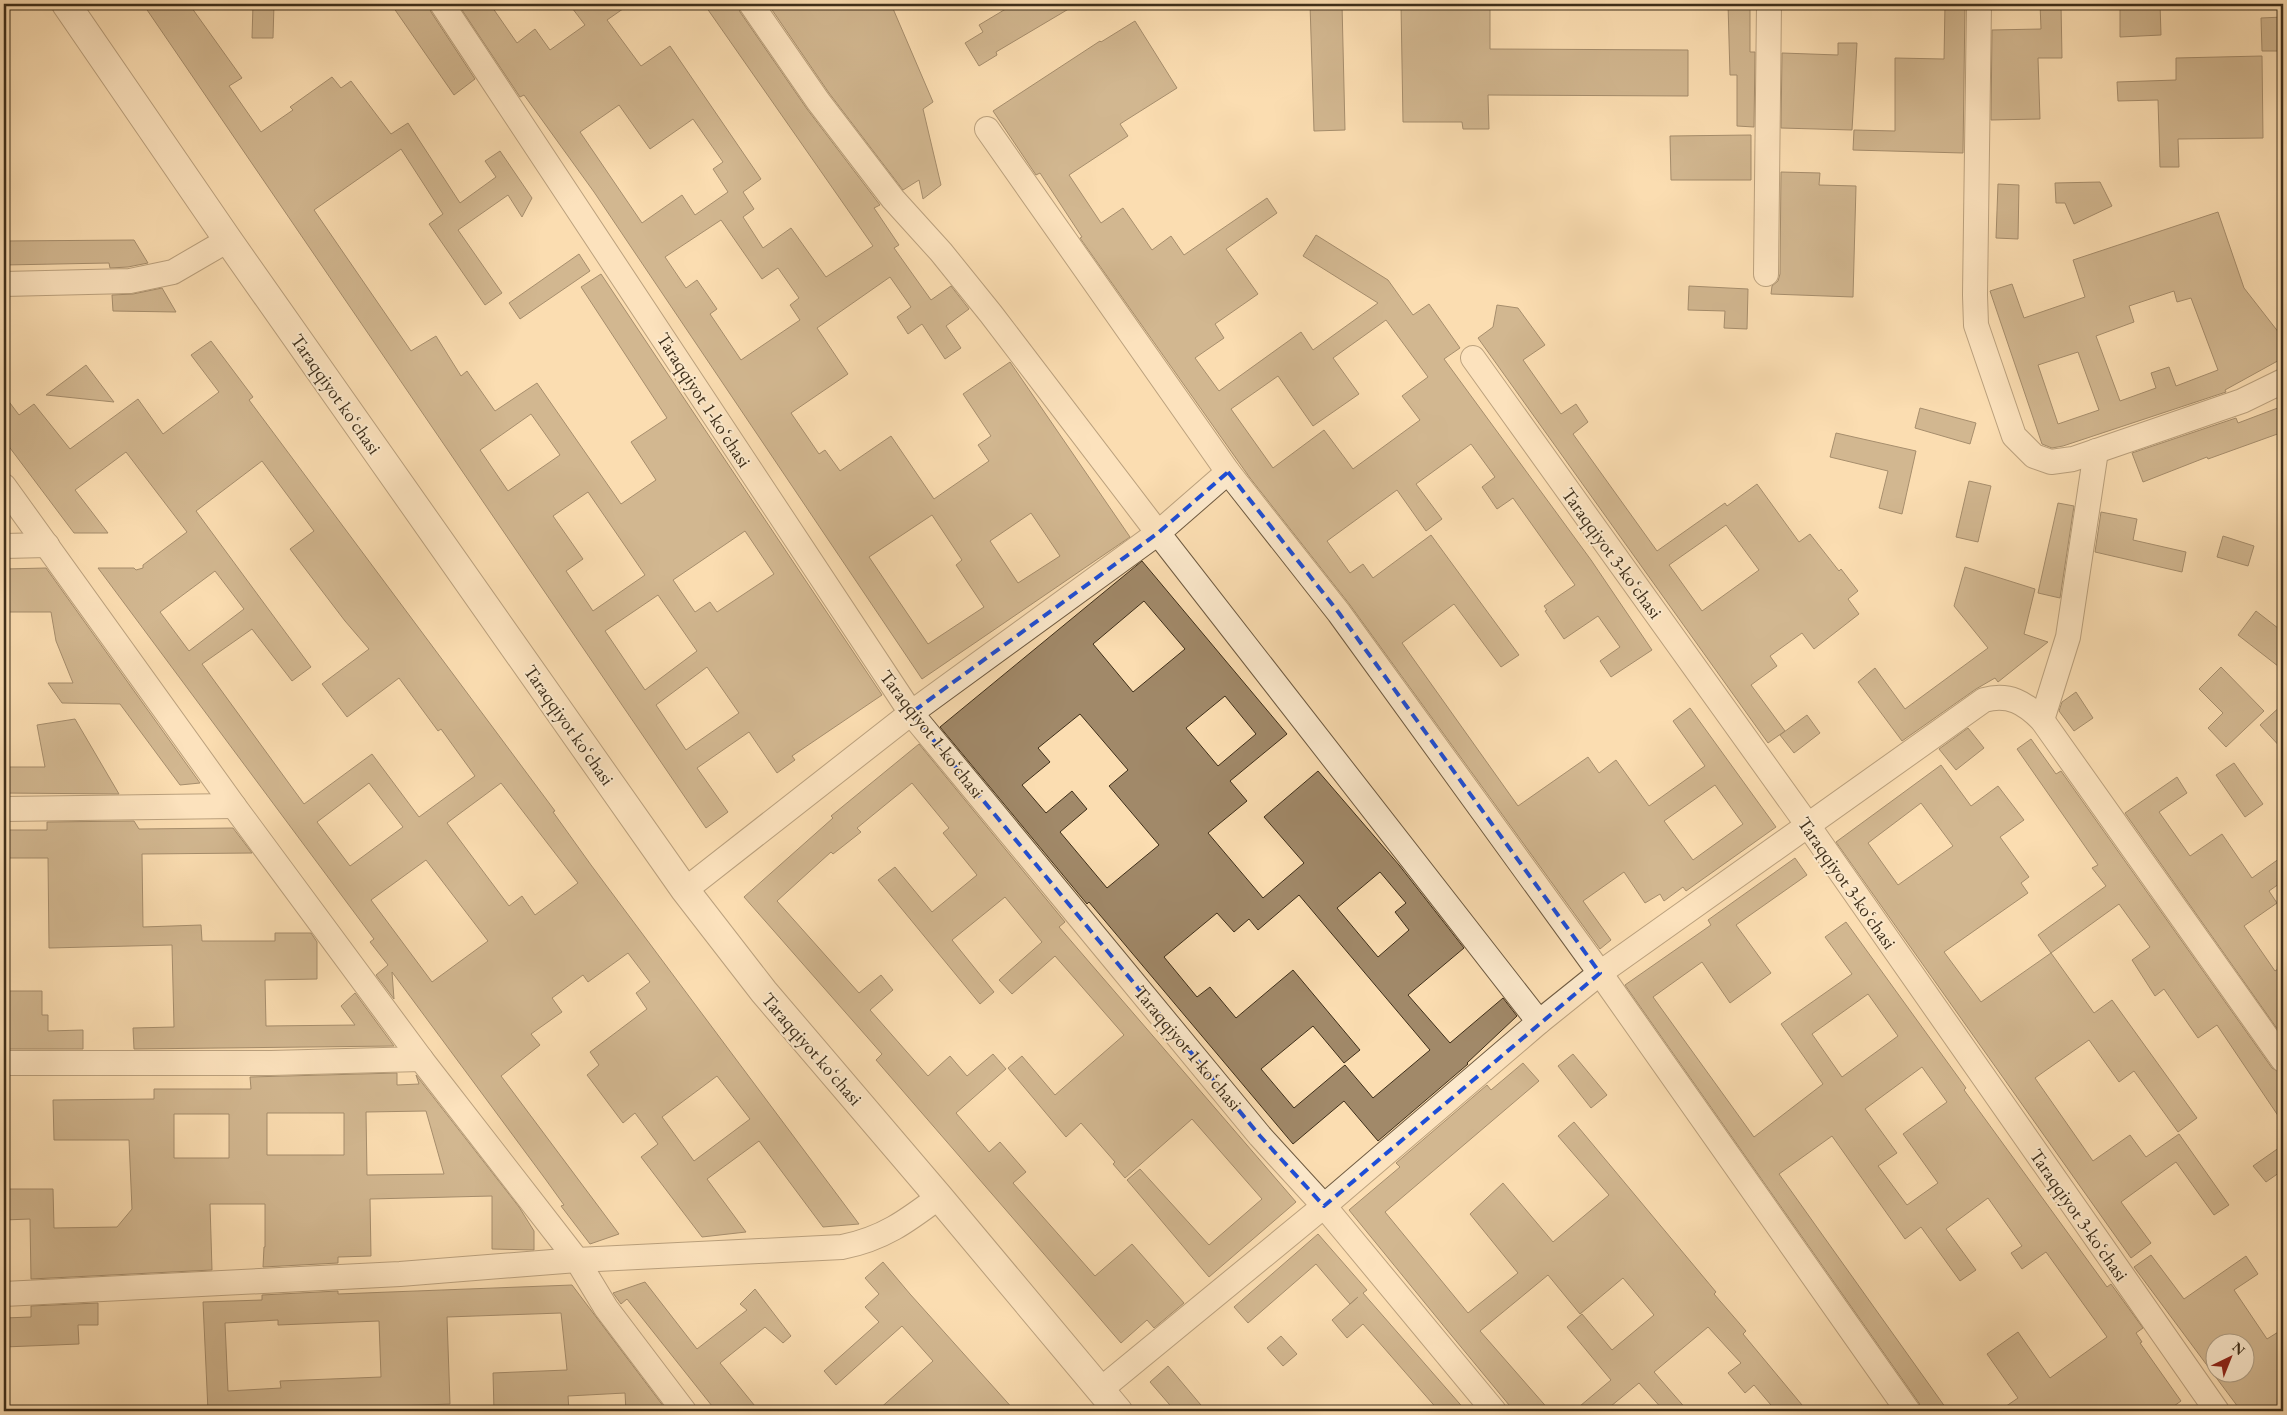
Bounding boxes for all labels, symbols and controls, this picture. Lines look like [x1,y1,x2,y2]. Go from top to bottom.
street label: Taraqqiyot 1-koʻchasi [651,328,757,473]
street label: Taraqqiyot koʻchasi [285,329,387,460]
street label: Taraqqiyot 3-koʻchasi [1556,483,1668,624]
street label: Taraqqiyot koʻchasi [518,660,620,791]
street label: Taraqqiyot 1-koʻchasi [874,665,990,803]
street label: Taraqqiyot 3-koʻchasi [1792,812,1902,954]
street label: Taraqqiyot 1-koʻchasi [1128,980,1248,1116]
street label: Taraqqiyot koʻchasi [756,987,868,1111]
street label: Taraqqiyot 3-koʻchasi [2024,1144,2134,1286]
north arrow [2204,1332,2254,1382]
text: N [2229,1338,2250,1359]

